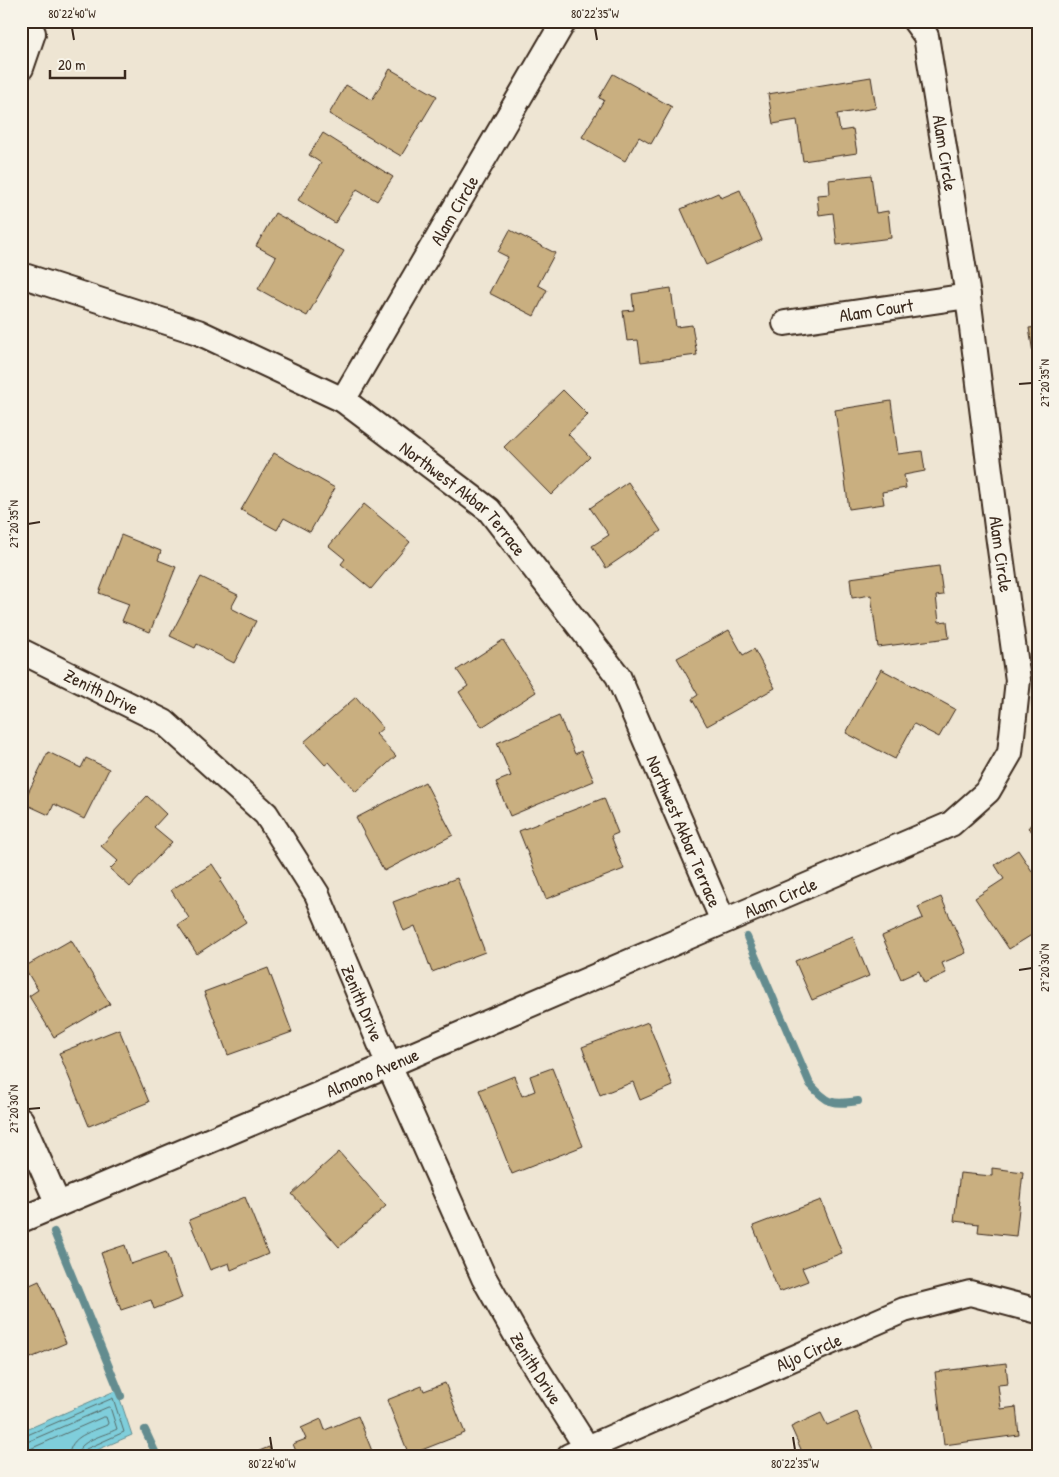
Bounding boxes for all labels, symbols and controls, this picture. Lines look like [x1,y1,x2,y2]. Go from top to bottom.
text: 80°22'40"W [48,5,96,22]
text: 80°22'35"W [571,5,620,22]
scale bar [50,48,125,80]
text: 20 m [58,54,85,75]
street label: Alam Circle [927,113,963,193]
street label: Alam Circle [424,170,484,249]
street label: Alam Court [837,292,915,327]
text: 27°20'35"N [1036,359,1053,407]
street label: Northwest Akbar Terrace [395,435,532,561]
text: 27°20'35"N [5,500,22,548]
street label: Alam Circle [983,514,1019,594]
street label: Zenith Drive [60,662,143,720]
street label: Northwest Akbar Terrace [641,751,728,911]
street label: Alam Circle [740,871,820,924]
text: 27°20'30"N [1036,944,1053,992]
street label: Zenith Drive [336,961,390,1045]
street label: Almono Avenue [322,1041,422,1103]
text: 27°20'30"N [5,1085,22,1133]
street label: Aljo Circle [772,1326,845,1377]
street label: Zenith Drive [505,1328,568,1409]
text: 80°22'40"W [248,1455,296,1472]
text: 80°22'35"W [771,1455,820,1472]

